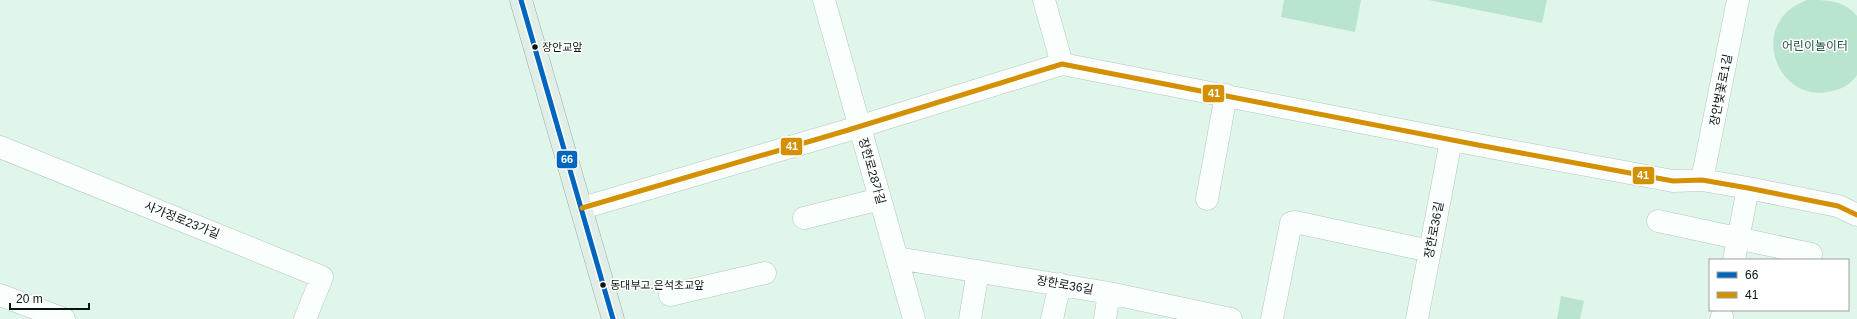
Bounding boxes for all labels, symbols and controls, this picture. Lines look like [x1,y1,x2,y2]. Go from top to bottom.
park label: 어린이놀이터 [1782,39,1848,53]
place label: 장안교앞 [542,41,582,53]
marker: 장안교앞 [530,42,540,52]
street label: 장안벚꽃로1길 [1707,53,1735,127]
line badge: 41 [1202,84,1225,103]
text: 41 [1208,87,1220,99]
street label: 장한로28가길 [856,136,888,206]
line badge: 41 [780,137,803,156]
text: 41 [786,140,798,152]
line badge: 66 [556,150,578,169]
text: 66 [561,153,573,165]
line badge: 41 [1632,166,1655,185]
text: 41 [1637,169,1649,181]
street label: 사가정로23가길 [142,199,222,241]
street label: 장한로36길 [1422,200,1446,260]
legend [1709,259,1849,311]
text: 66 [1745,268,1759,282]
street label: 장한로36길 [1035,273,1095,297]
place label: 동대부고.은석초교앞 [610,279,704,291]
marker: 동대부고.은석초교앞 [598,280,608,290]
scale bar [10,285,89,311]
text: 41 [1745,288,1759,302]
text: 20 m [16,292,43,306]

